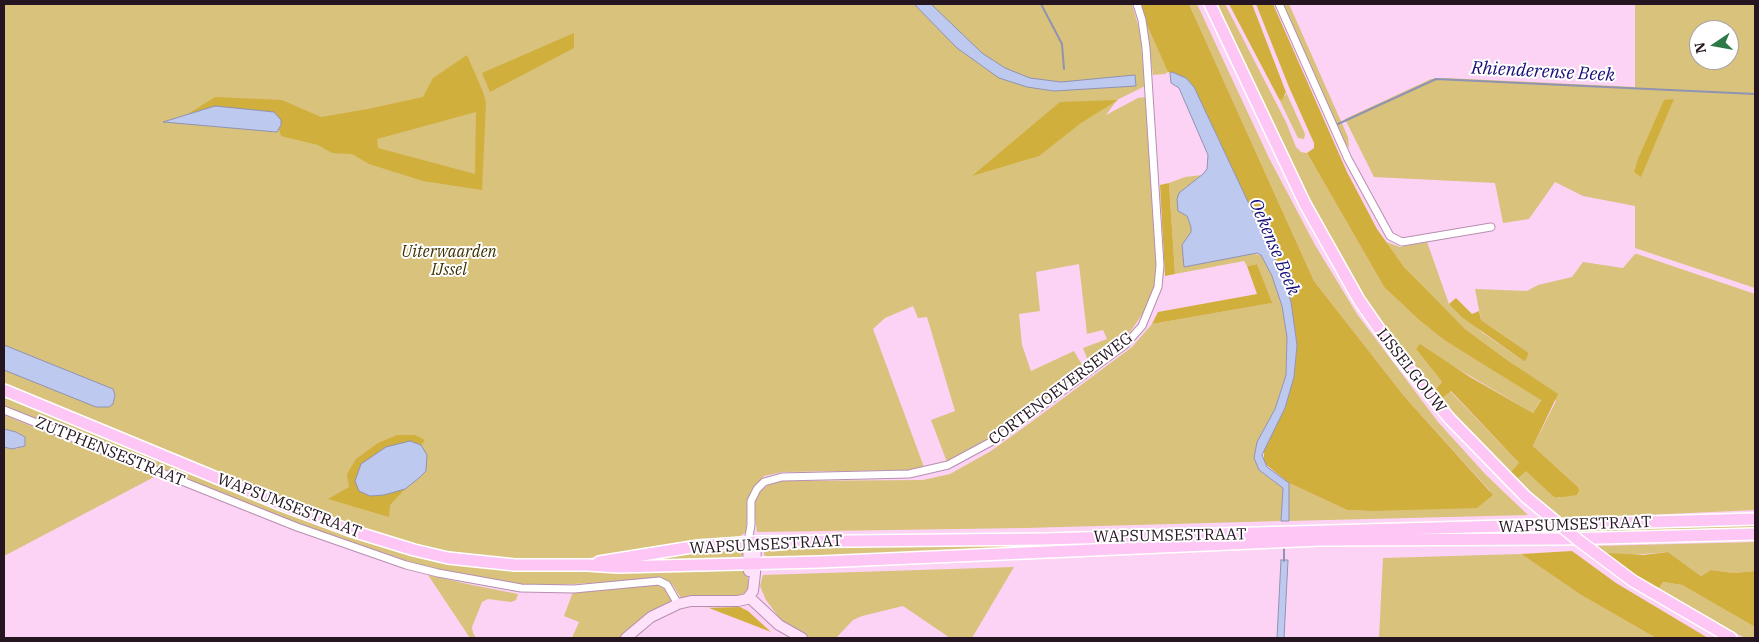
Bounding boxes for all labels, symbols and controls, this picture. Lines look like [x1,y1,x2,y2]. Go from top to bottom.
north arrow [1689,20,1739,70]
text: N [1690,41,1710,55]
water label: Rhienderense Beek [1471,57,1615,87]
water label: Oekense Beek [1244,195,1304,299]
park label: Uiterwaarden IJssel [401,242,497,280]
street label: IJSSELGOUW [1372,325,1450,417]
street label: CORTENOEVERSEWEG [985,329,1137,449]
street label: ZUTPHENSESTRAAT [32,413,188,491]
street label: WAPSUMSESTRAAT [214,470,364,542]
street label: WAPSUMSESTRAAT [1498,513,1652,537]
street label: WAPSUMSESTRAAT [1093,525,1247,547]
street label: WAPSUMSESTRAAT [689,531,843,559]

